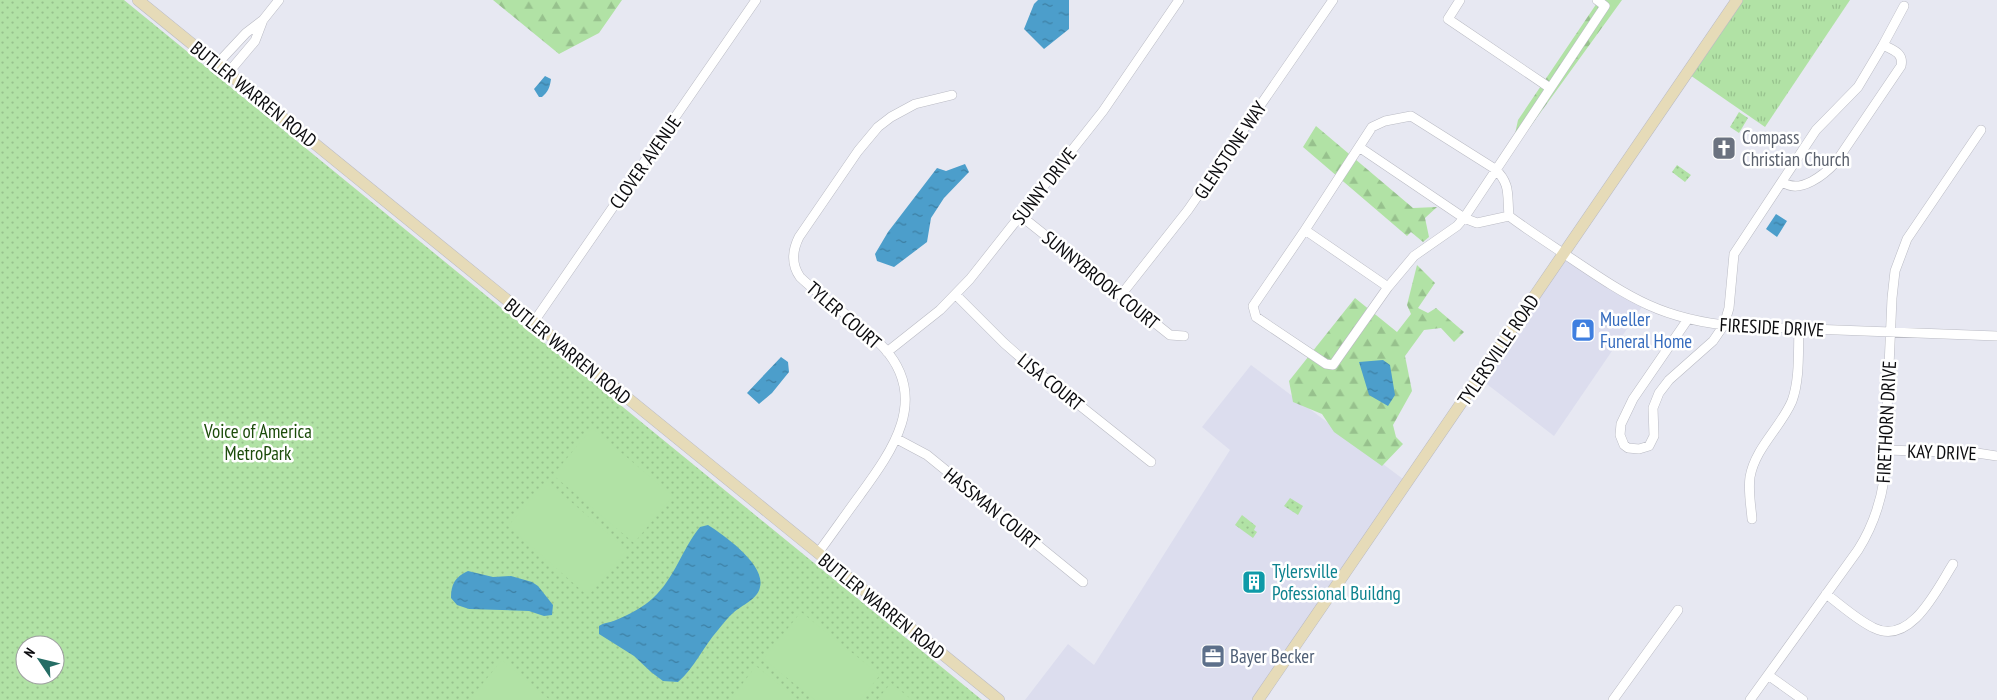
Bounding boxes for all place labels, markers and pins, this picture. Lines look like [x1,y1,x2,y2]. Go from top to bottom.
place label: Compass Christian Church [1742,125,1850,171]
church icon: Compass Christian Church [1711,135,1737,161]
place label: Mueller Funeral Home [1600,307,1692,353]
shop icon: Mueller Funeral Home [1570,317,1596,343]
place label: Tylersville Pofessional Buildng [1272,559,1401,605]
building icon: Tylersville Pofessional Buildng [1241,569,1267,595]
office icon: Bayer Becker [1200,643,1226,669]
place label: Bayer Becker [1230,644,1315,668]

